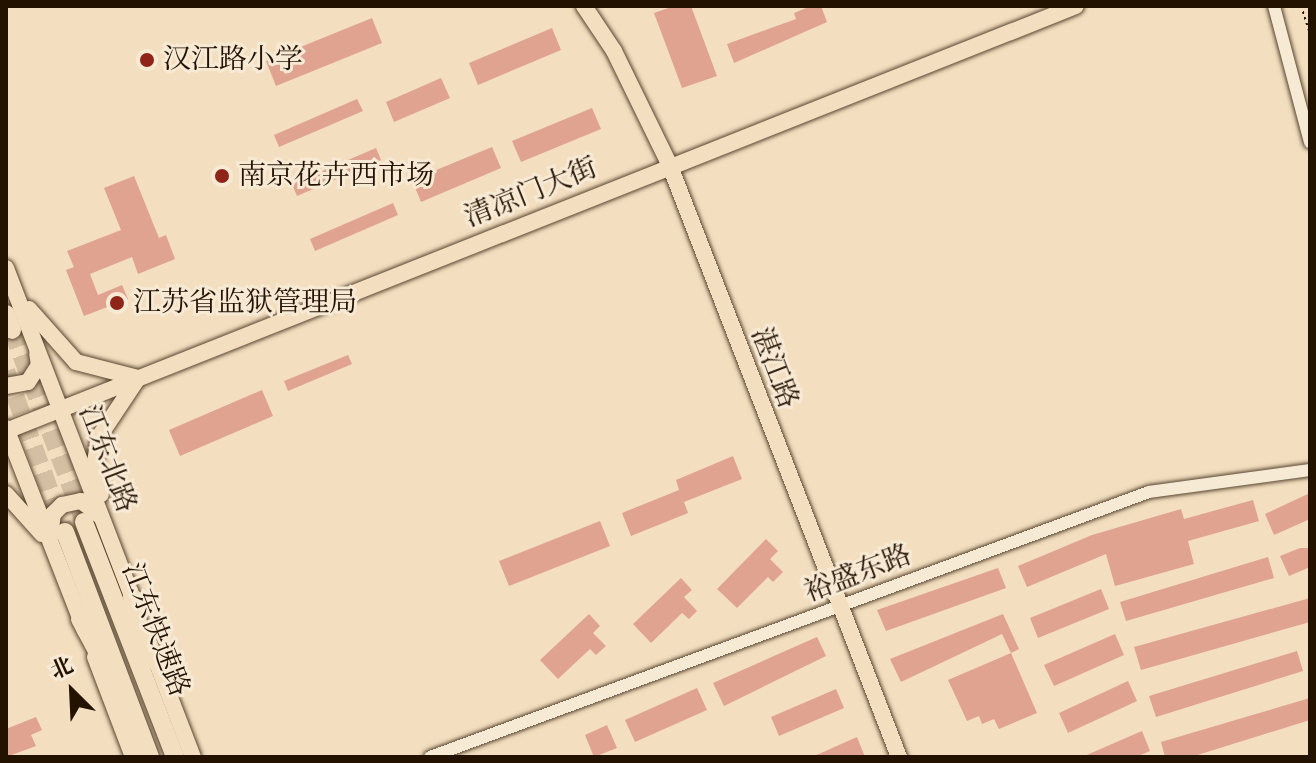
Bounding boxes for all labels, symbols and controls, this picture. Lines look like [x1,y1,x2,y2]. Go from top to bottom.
place label: 汉江路小学 [163,43,303,77]
marker: 汉江路小学 [138,51,156,69]
street label: 清凉门大街 [460,151,602,235]
place label: 南京花卉西市场 [238,159,434,193]
marker: 南京花卉西市场 [213,167,231,185]
place label: 江苏省监狱管理局 [133,286,357,320]
marker: 江苏省监狱管理局 [108,294,126,312]
street label: 湛江路 [743,323,805,413]
street label: 江东北路 [71,401,143,517]
street label: 裕盛东路 [800,538,916,610]
street label: 江东快速路 [114,559,196,701]
north arrow [32,651,112,731]
text: 北 [46,652,78,685]

